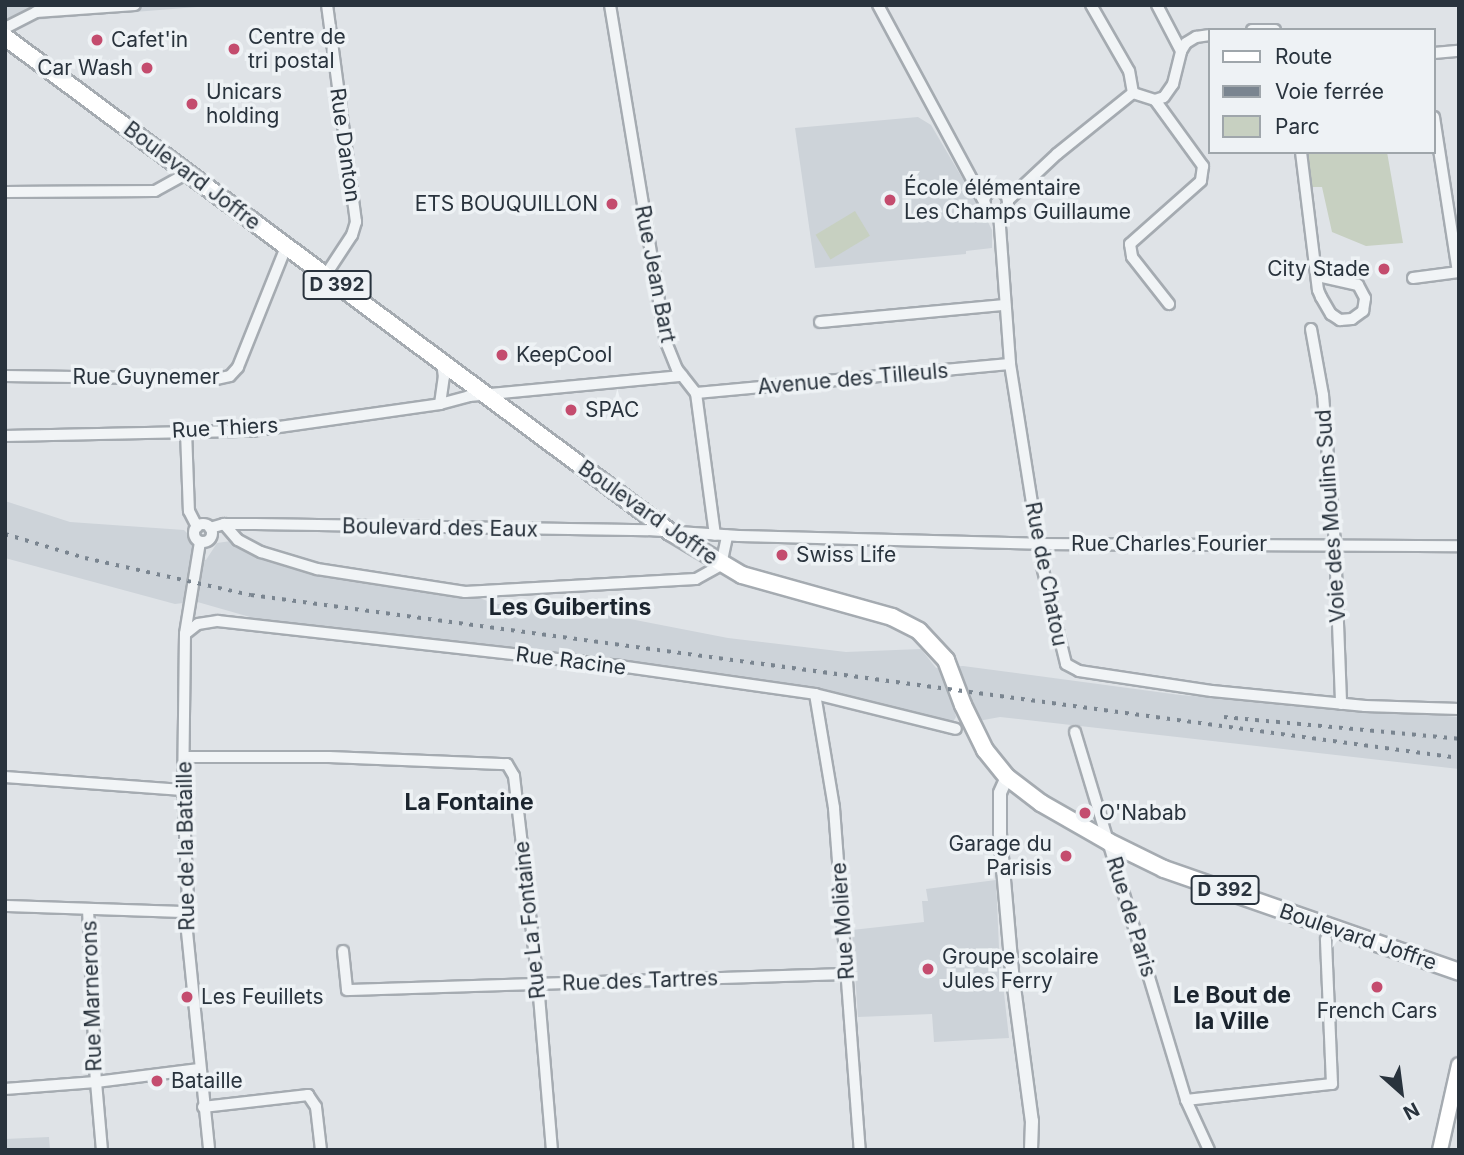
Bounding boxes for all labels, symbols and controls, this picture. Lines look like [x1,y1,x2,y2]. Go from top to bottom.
place label: Centre de tri postal [248,24,346,74]
place label: Cafet'in [111,27,188,53]
legend [1208,28,1436,154]
marker: Cafet'in [89,32,105,48]
marker: Centre de tri postal [226,41,242,57]
text: Route [1275,44,1332,69]
place label: Car Wash [37,55,133,81]
marker: Car Wash [139,60,155,76]
place label: Unicars holding [206,79,282,129]
text: Voie ferrée [1275,79,1384,104]
street label: Rue Danton [325,86,365,204]
marker: Unicars holding [184,96,200,112]
text: Parc [1275,114,1320,139]
street label: Boulevard Joffre [119,116,265,236]
place label: École élémentaire Les Champs Guillaume [904,175,1131,225]
place label: ETS BOUQUILLON [415,191,598,217]
marker: École élémentaire Les Champs Guillaume [882,192,898,208]
marker: ETS BOUQUILLON [604,196,620,212]
street label: Rue Jean Bart [629,203,681,345]
place label: City Stade [1267,256,1370,282]
marker: City Stade [1376,261,1392,277]
road number: D 392 [302,270,372,300]
place label: KeepCool [516,342,612,368]
marker: KeepCool [494,347,510,363]
street label: Avenue des Tilleuls [757,358,949,400]
street label: Rue Guynemer [72,364,220,390]
place label: SPAC [585,397,639,423]
marker: SPAC [563,402,579,418]
street label: Voie des Moulins Sud [1311,409,1351,623]
street label: Rue Thiers [171,413,279,443]
street label: Boulevard Joffre [573,455,723,571]
street label: Rue de Chatou [1020,500,1072,648]
street label: Boulevard des Eaux [342,514,538,542]
street label: Rue Charles Fourier [1071,531,1267,557]
place label: Swiss Life [796,542,896,568]
marker: Swiss Life [774,547,790,563]
district label: Les Guibertins [489,593,651,621]
street label: Rue Racine [514,642,628,680]
street label: Rue de la Bataille [172,761,200,931]
district label: La Fontaine [404,788,534,816]
place label: O'Nabab [1099,800,1187,826]
marker: O'Nabab [1077,805,1093,821]
place label: Garage du Parisis [949,831,1052,881]
street label: Rue La Fontaine [509,840,551,1000]
marker: Garage du Parisis [1058,848,1074,864]
street label: Rue de Paris [1101,854,1161,980]
street label: Rue Molière [826,861,860,981]
road number: D 392 [1190,874,1260,906]
street label: Boulevard Joffre [1276,898,1440,976]
street label: Rue Marnerons [77,920,107,1072]
place label: Groupe scolaire Jules Ferry [942,944,1099,994]
marker: Groupe scolaire Jules Ferry [920,961,936,977]
street label: Rue des Tartres [562,966,718,996]
marker: French Cars [1369,979,1385,995]
district label: Le Bout de la Ville [1173,981,1291,1035]
place label: Les Feuillets [201,984,324,1010]
marker: Les Feuillets [179,989,195,1005]
place label: French Cars [1317,998,1437,1024]
north arrow [1366,1057,1436,1127]
place label: Bataille [171,1068,243,1094]
marker: Bataille [149,1073,165,1089]
text: N [1399,1097,1423,1125]

